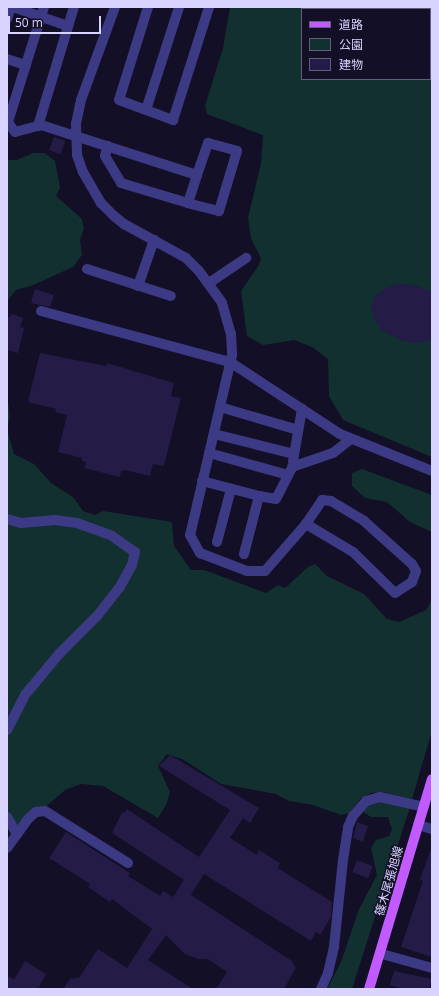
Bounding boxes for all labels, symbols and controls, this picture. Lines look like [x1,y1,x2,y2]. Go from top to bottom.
scale bar [10,8,103,34]
legend [301,8,431,80]
text: 50 m [15,14,43,31]
text: 道路 [339,16,363,33]
text: 公園 [339,36,363,53]
text: 建物 [339,56,363,73]
street label: 篠木尾張旭線 [372,844,406,918]

